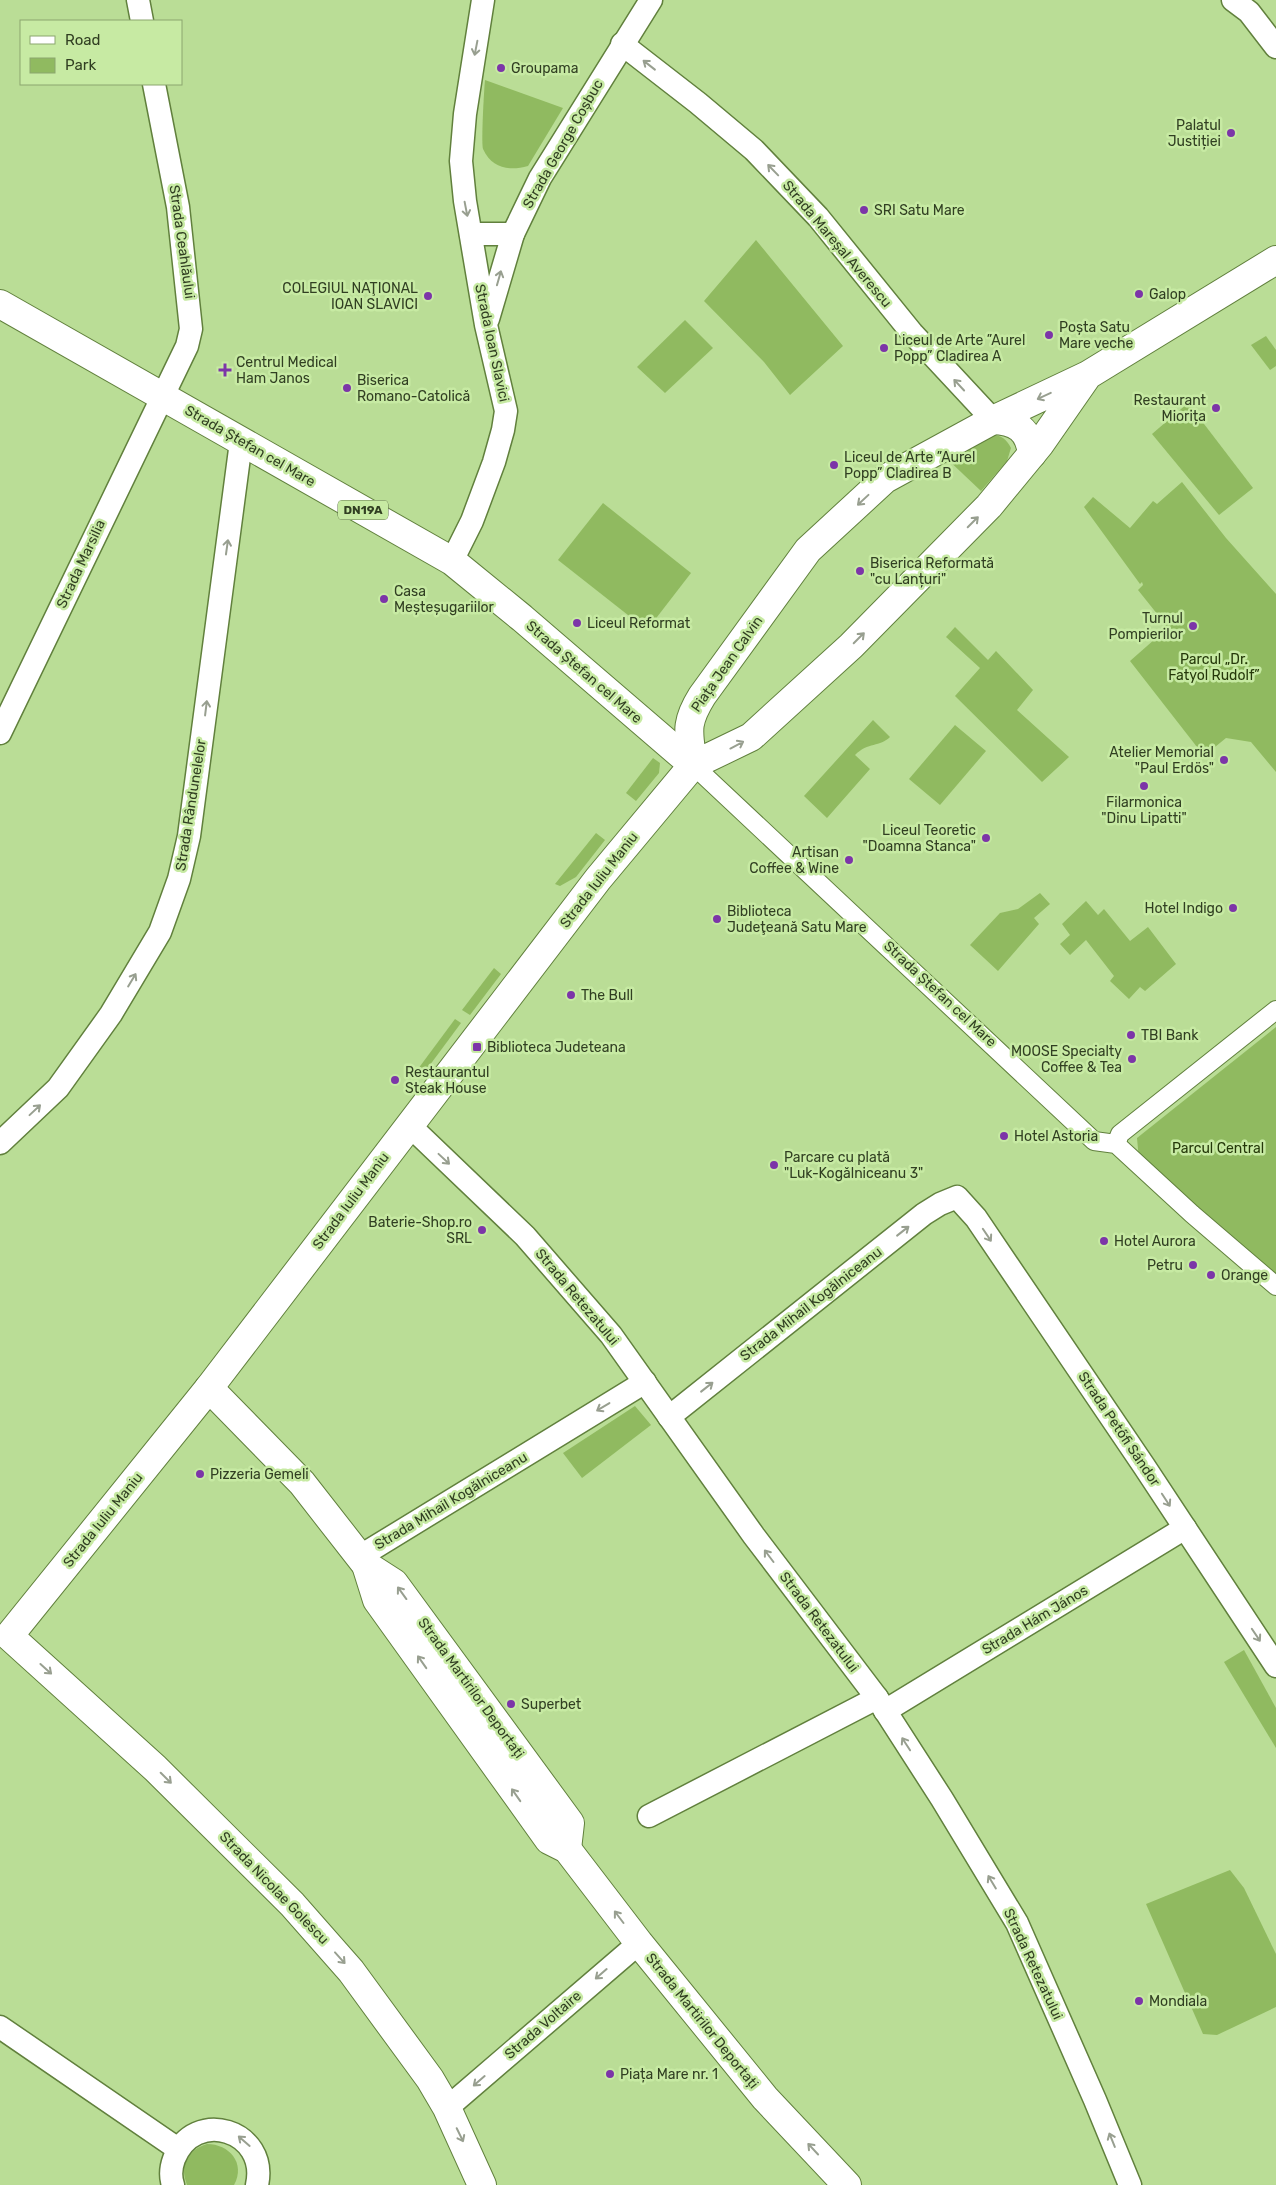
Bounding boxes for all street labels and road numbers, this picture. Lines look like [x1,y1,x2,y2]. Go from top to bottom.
street label: Strada George Coșbuc [519,76,607,211]
street label: Strada Mareșal Averescu [779,177,895,311]
street label: Strada Ceahlăului [166,184,198,300]
street label: Strada Ioan Slavici [471,283,513,403]
street label: Strada Ștefan cel Mare [182,402,318,490]
road number: DN19A [338,500,388,520]
street label: Strada Marsilia [53,517,109,611]
street label: Piața Jean Calvin [688,613,766,715]
street label: Strada Ștefan cel Mare [523,617,645,727]
street label: Strada Rândunelelor [172,737,210,872]
street label: Strada Iuliu Maniu [556,829,642,931]
street label: Strada Ștefan cel Mare [880,937,1000,1051]
street label: Strada Iuliu Maniu [309,1149,393,1253]
street label: Strada Mihail Kogălniceanu [737,1243,885,1365]
street label: Strada Retezatului [532,1245,622,1349]
street label: Strada Petőfi Sándor [1074,1369,1164,1490]
street label: Strada Mihail Kogălniceanu [372,1449,530,1553]
street label: Strada Iuliu Maniu [60,1469,146,1571]
street label: Strada Retezatului [776,1569,862,1675]
street label: Strada Hám János [979,1582,1091,1658]
street label: Strada Martirilor Deportați [414,1614,528,1762]
street label: Strada Nicolae Golescu [216,1828,332,1948]
street label: Strada Retezatului [1000,1906,1066,2022]
street label: Strada Martirilor Deportați [642,1950,762,2092]
street label: Strada Voltaire [501,1987,585,2063]

